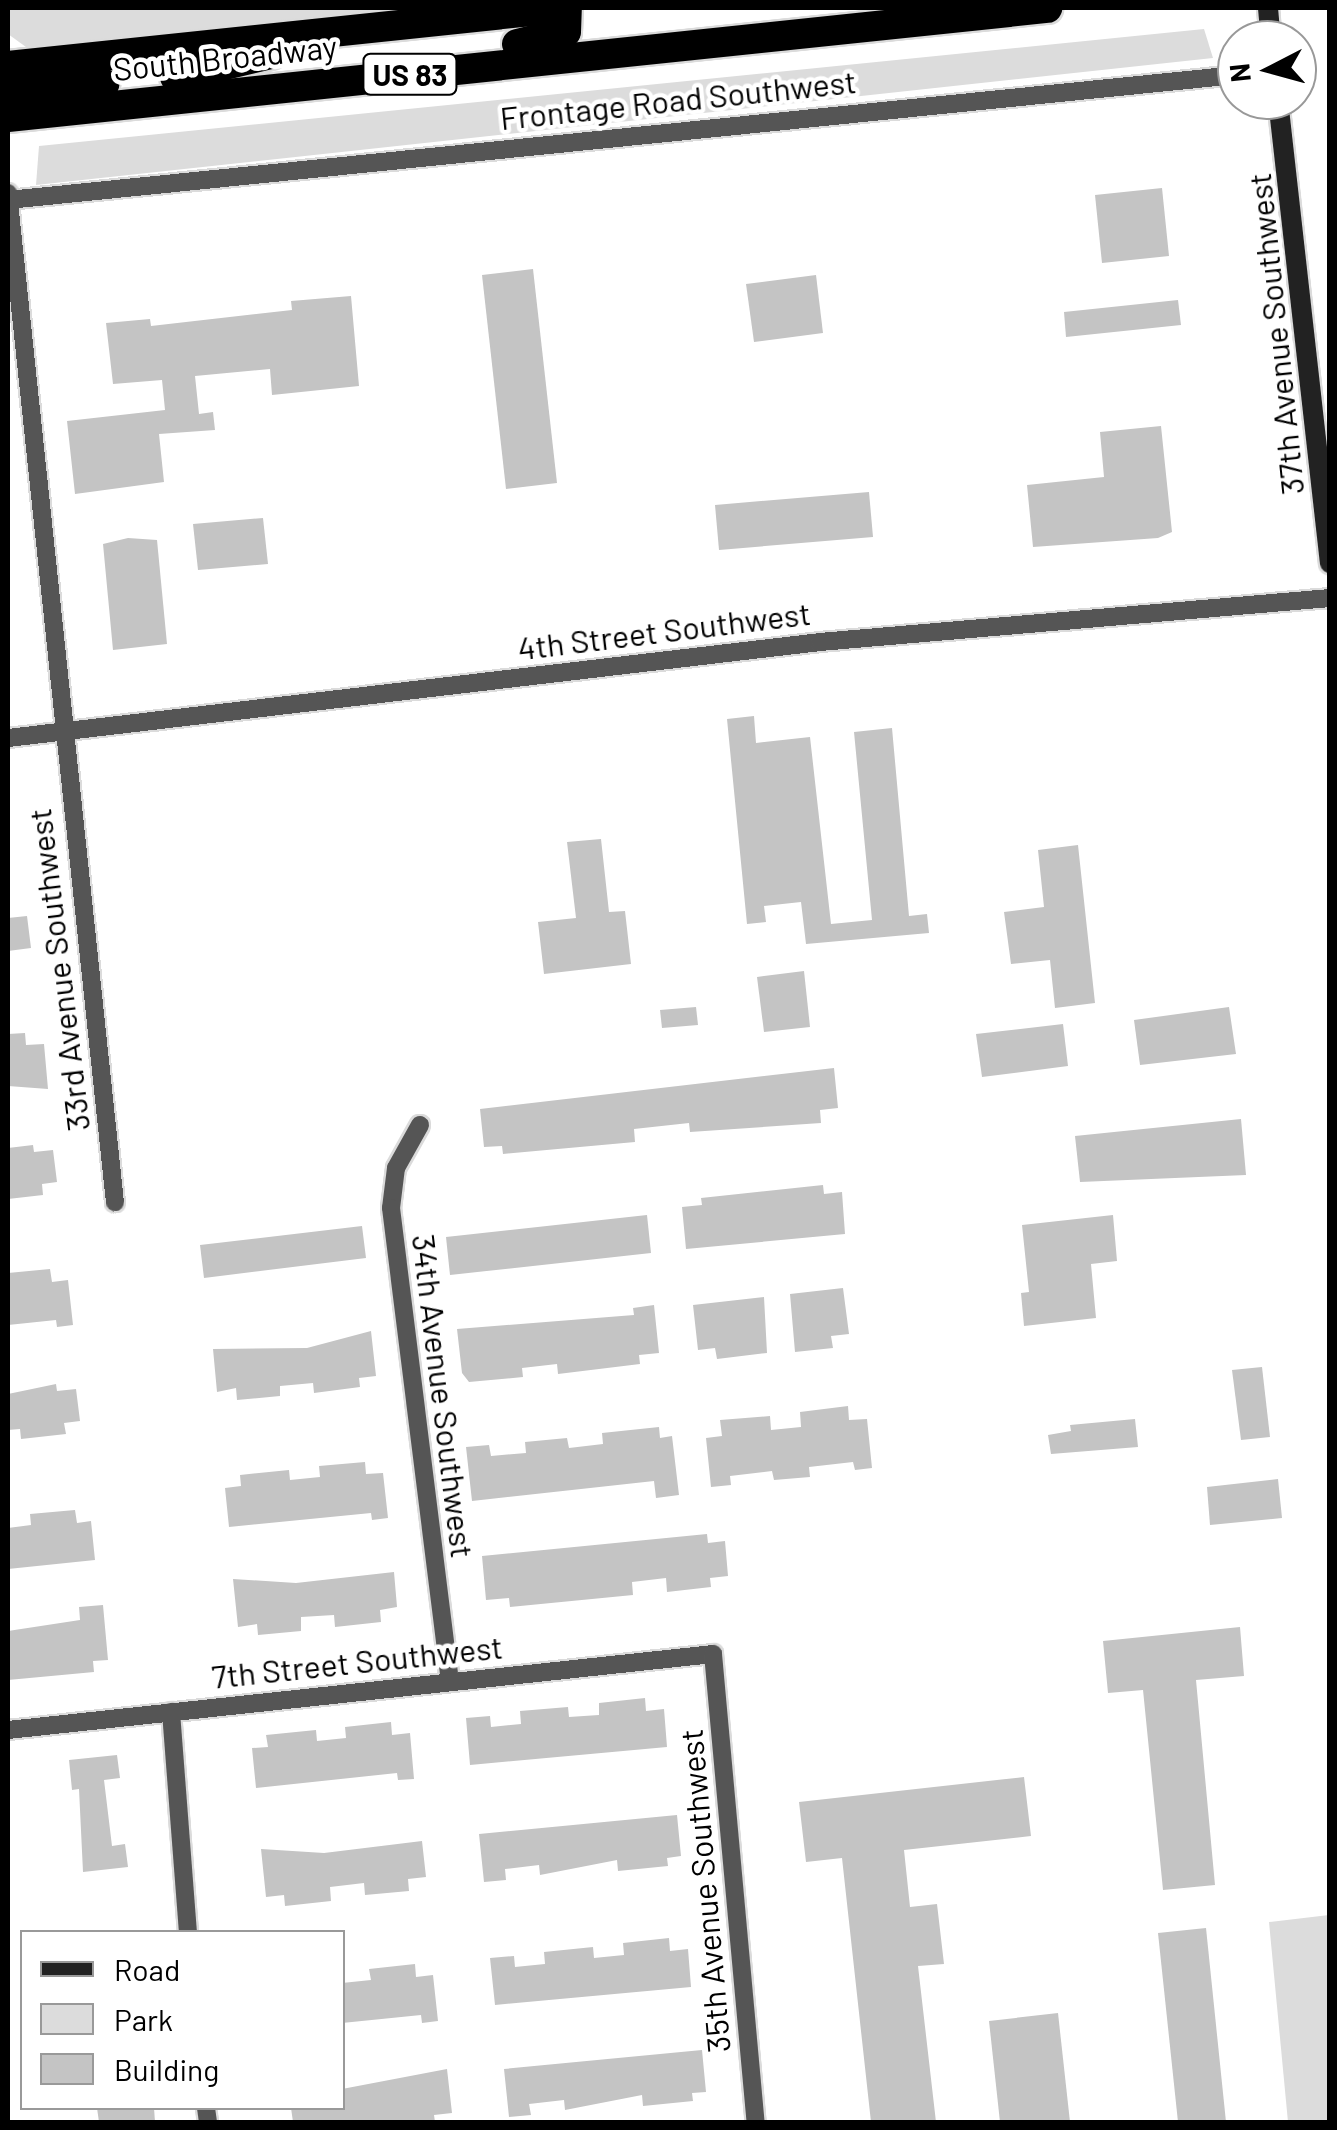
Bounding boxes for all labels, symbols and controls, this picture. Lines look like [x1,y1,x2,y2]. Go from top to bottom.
north arrow [1217,20,1317,120]
street label: South Broadway [111,26,339,88]
road number: US 83 [360,49,460,99]
street label: Frontage Road Southwest [498,61,858,137]
text: N [1221,62,1257,84]
street label: 37th Avenue Southwest [1239,171,1311,497]
street label: 4th Street Southwest [515,593,813,667]
street label: 33rd Avenue Southwest [19,807,97,1133]
street label: 34th Avenue Southwest [405,1232,483,1560]
street label: 7th Street Southwest [210,1627,504,1695]
street label: 35th Avenue Southwest [671,1728,737,2054]
legend [20,1930,345,2110]
text: Road [114,1951,180,1987]
text: Park [114,2001,173,2037]
text: Building [114,2051,219,2087]

